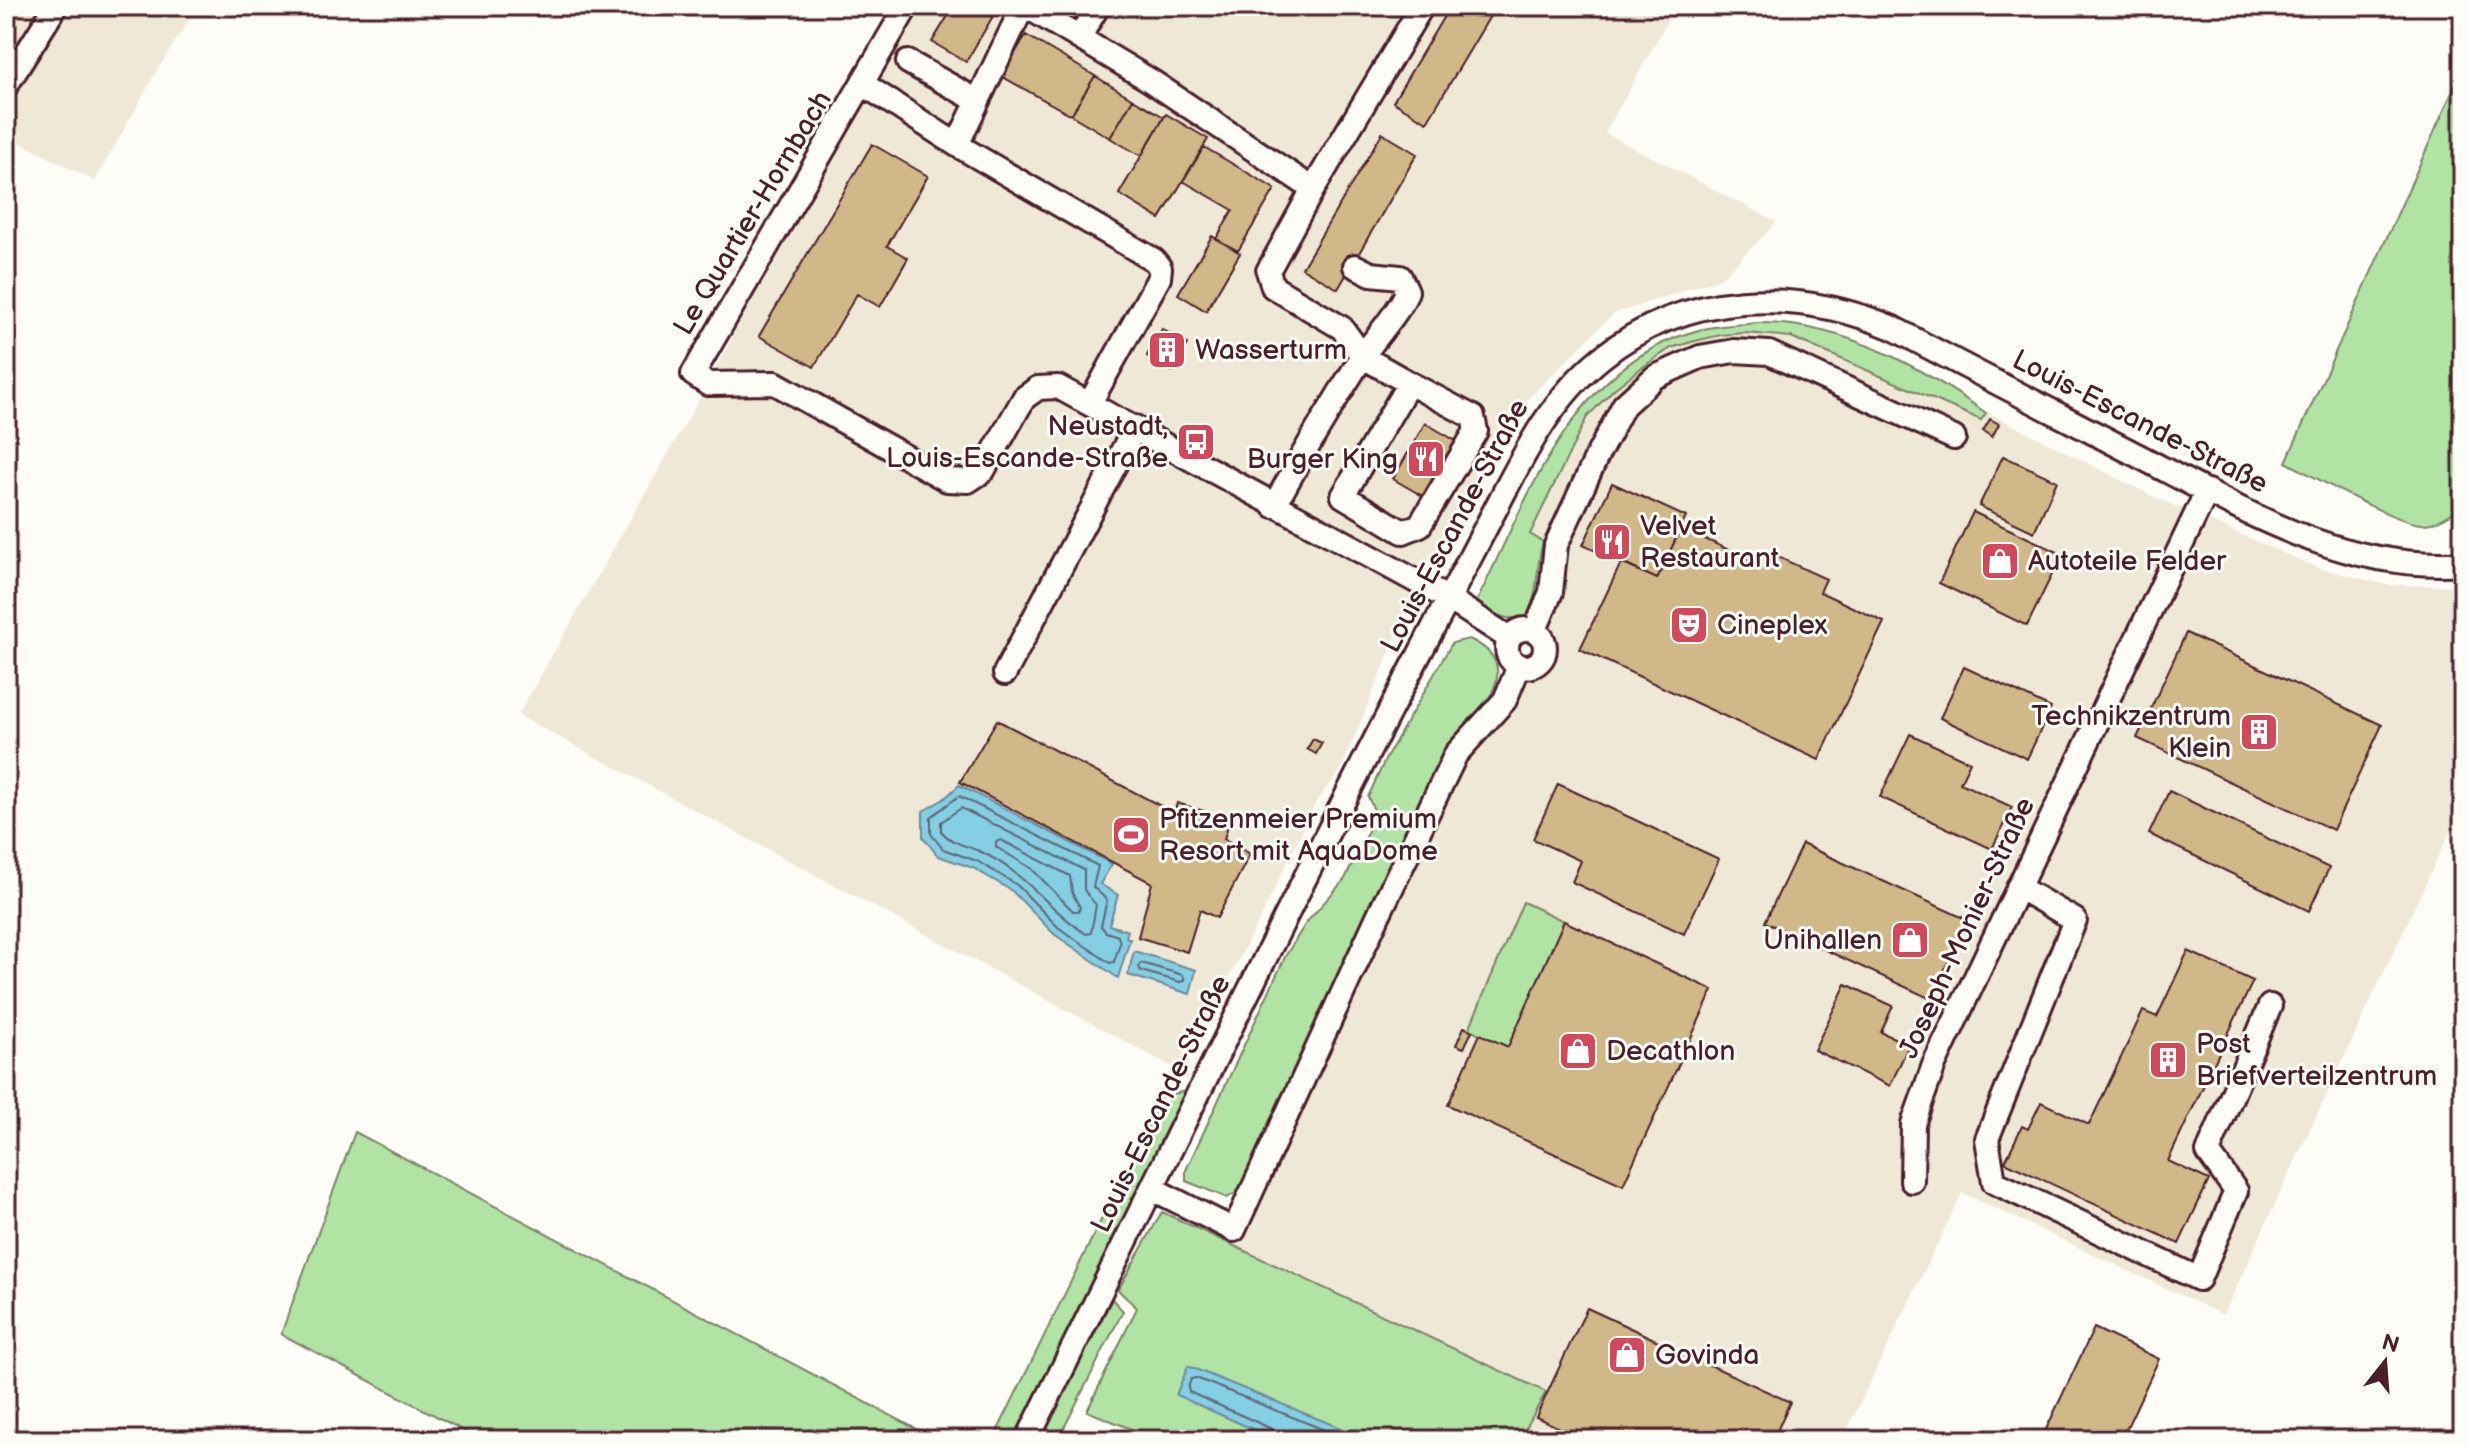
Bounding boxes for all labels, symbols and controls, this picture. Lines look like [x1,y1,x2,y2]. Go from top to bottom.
street label: Le Quartier-Hornbach [667,85,839,341]
building icon: Wasserturm [1146,329,1188,371]
place label: Wasserturm [1195,334,1347,367]
street label: Louis-Escande-Straße [2007,343,2273,501]
street label: Louis-Escande-Straße [1374,394,1536,658]
place label: Neustadt, Louis-Escande-Straße [886,410,1168,475]
bus stop icon: Neustadt, Louis-Escande-Straße [1175,421,1217,463]
restaurant icon: Burger King [1405,438,1447,480]
place label: Burger King [1247,443,1398,476]
place label: Velvet Restaurant [1640,510,1780,575]
restaurant icon: Velvet Restaurant [1591,521,1633,563]
shop icon: Autoteile Felder [1979,540,2021,582]
place label: Autoteile Felder [2028,545,2227,578]
theatre icon: Cineplex [1668,604,1710,646]
place label: Cineplex [1717,609,1828,642]
place label: Technikzentrum Klein [2031,700,2231,765]
building icon: Technikzentrum Klein [2238,711,2280,753]
street label: Joseph-Monier-Straße [1892,792,2042,1064]
place label: Pfitzenmeier Premium Resort mit AquaDome [1159,803,1438,868]
sports icon: Pfitzenmeier Premium Resort mit AquaDome [1110,814,1152,856]
shop icon: Unihallen [1889,919,1931,961]
place label: Unihallen [1763,924,1882,957]
street label: Louis-Escande-Straße [1084,970,1238,1238]
place label: Post Briefverteilzentrum [2196,1028,2437,1093]
shop icon: Decathlon [1557,1030,1599,1072]
place label: Decathlon [1606,1035,1735,1068]
building icon: Post Briefverteilzentrum [2147,1039,2189,1081]
north arrow [2345,1322,2425,1402]
text: N [2379,1329,2402,1360]
shop icon: Govinda [1606,1334,1648,1376]
place label: Govinda [1655,1339,1759,1372]

